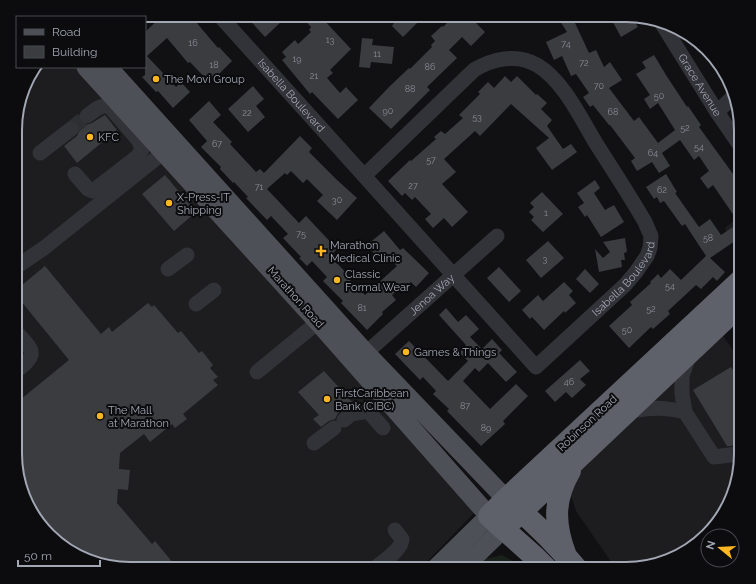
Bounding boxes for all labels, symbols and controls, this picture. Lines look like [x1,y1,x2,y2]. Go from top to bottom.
legend [16,16,146,68]
text: Road [52,25,81,39]
house number: 13 [326,35,335,45]
house number: 16 [188,38,198,48]
house number: 74 [561,39,571,49]
text: Building [52,45,98,59]
house number: 11 [373,49,381,59]
street label: Grace Avenue [675,51,724,119]
house number: 19 [292,54,302,64]
street label: Isabella Boulevard [255,56,328,135]
house number: 72 [579,58,589,68]
house number: 18 [209,60,219,70]
house number: 86 [425,62,436,72]
house number: 21 [310,71,318,81]
place label: The Movi Group [164,73,245,86]
marker: The Movi Group [151,74,161,84]
house number: 70 [594,81,605,91]
house number: 88 [405,84,415,94]
house number: 50 [654,91,665,101]
house number: 90 [383,106,394,116]
house number: 68 [608,107,618,117]
house number: 22 [242,108,252,118]
house number: 53 [472,112,482,122]
house number: 52 [680,123,690,133]
place label: KFC [98,131,119,144]
marker: KFC [85,132,95,142]
house number: 67 [212,139,222,149]
house number: 54 [694,142,704,152]
house number: 64 [648,148,658,158]
house number: 57 [426,155,436,165]
house number: 27 [408,181,418,191]
house number: 71 [255,182,263,192]
house number: 62 [657,185,667,195]
place label: X-Press-IT Shipping [177,191,230,217]
house number: 30 [332,195,343,205]
marker: X-Press-IT Shipping [164,198,174,208]
house number: 1 [544,208,548,218]
house number: 75 [296,229,306,239]
house number: 58 [703,233,713,243]
place label: Marathon Medical Clinic [330,239,401,265]
street label: Isabella Boulevard [589,241,658,319]
marker: Marathon Medical Clinic [315,245,327,257]
house number: 3 [543,254,548,264]
street label: Marathon Road [265,264,327,331]
place label: Classic Formal Wear [345,268,410,294]
street label: Jenoa Way [407,271,457,318]
marker: Classic Formal Wear [332,275,342,285]
house number: 54 [665,281,675,291]
house number: 81 [357,303,367,313]
house number: 52 [646,304,656,314]
house number: 50 [622,325,633,335]
place label: Games & Things [414,346,496,359]
marker: Games & Things [401,347,411,357]
house number: 46 [564,377,575,387]
place label: FirstCaribbean Bank (CIBC) [335,387,409,413]
street label: Robinson Road [555,392,620,454]
marker: FirstCaribbean Bank (CIBC) [322,394,332,404]
house number: 87 [460,401,470,411]
place label: The Mall at Marathon [108,404,169,430]
marker: The Mall at Marathon [95,411,105,421]
house number: 89 [481,423,491,433]
north arrow [700,528,740,568]
text: N [703,539,718,551]
scale bar [18,542,100,568]
text: 50 m [24,549,52,563]

